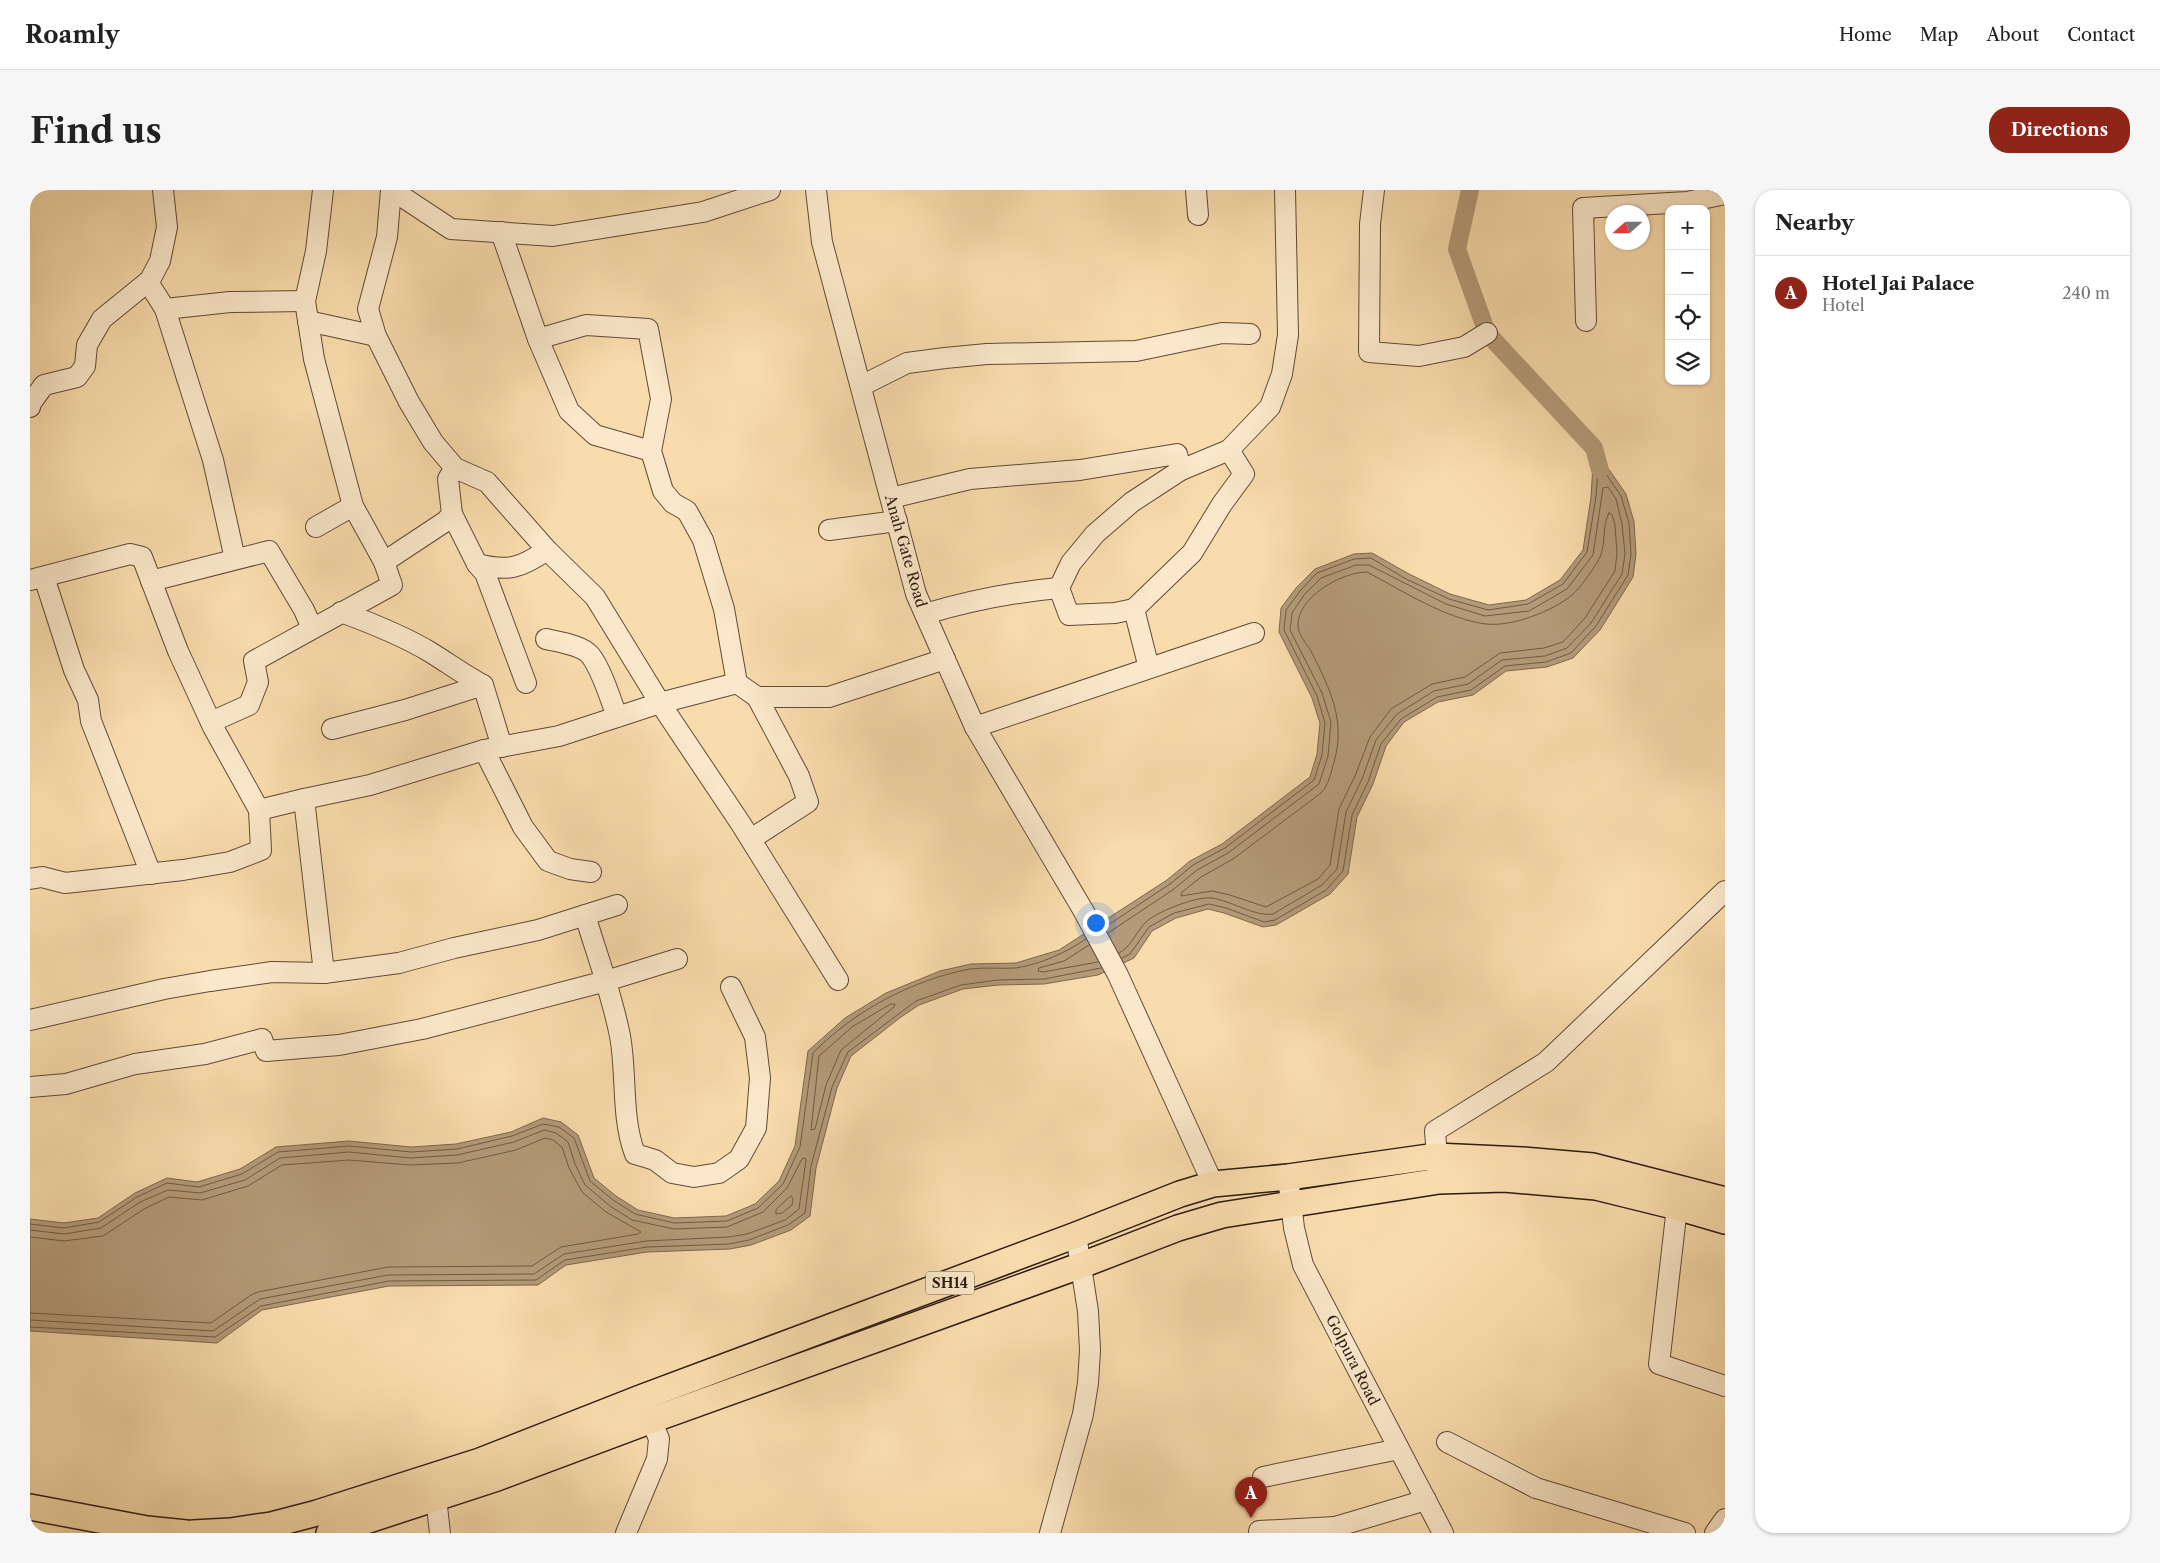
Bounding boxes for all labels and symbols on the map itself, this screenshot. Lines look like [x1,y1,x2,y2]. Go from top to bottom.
north arrow [1605,205,1650,250]
street label: Anah Gate Road [881,491,931,610]
your location [1083,910,1109,936]
road number: SH14 [926,1272,974,1294]
street label: Golpura Road [1322,1311,1384,1409]
pin: A [1235,1477,1267,1518]

